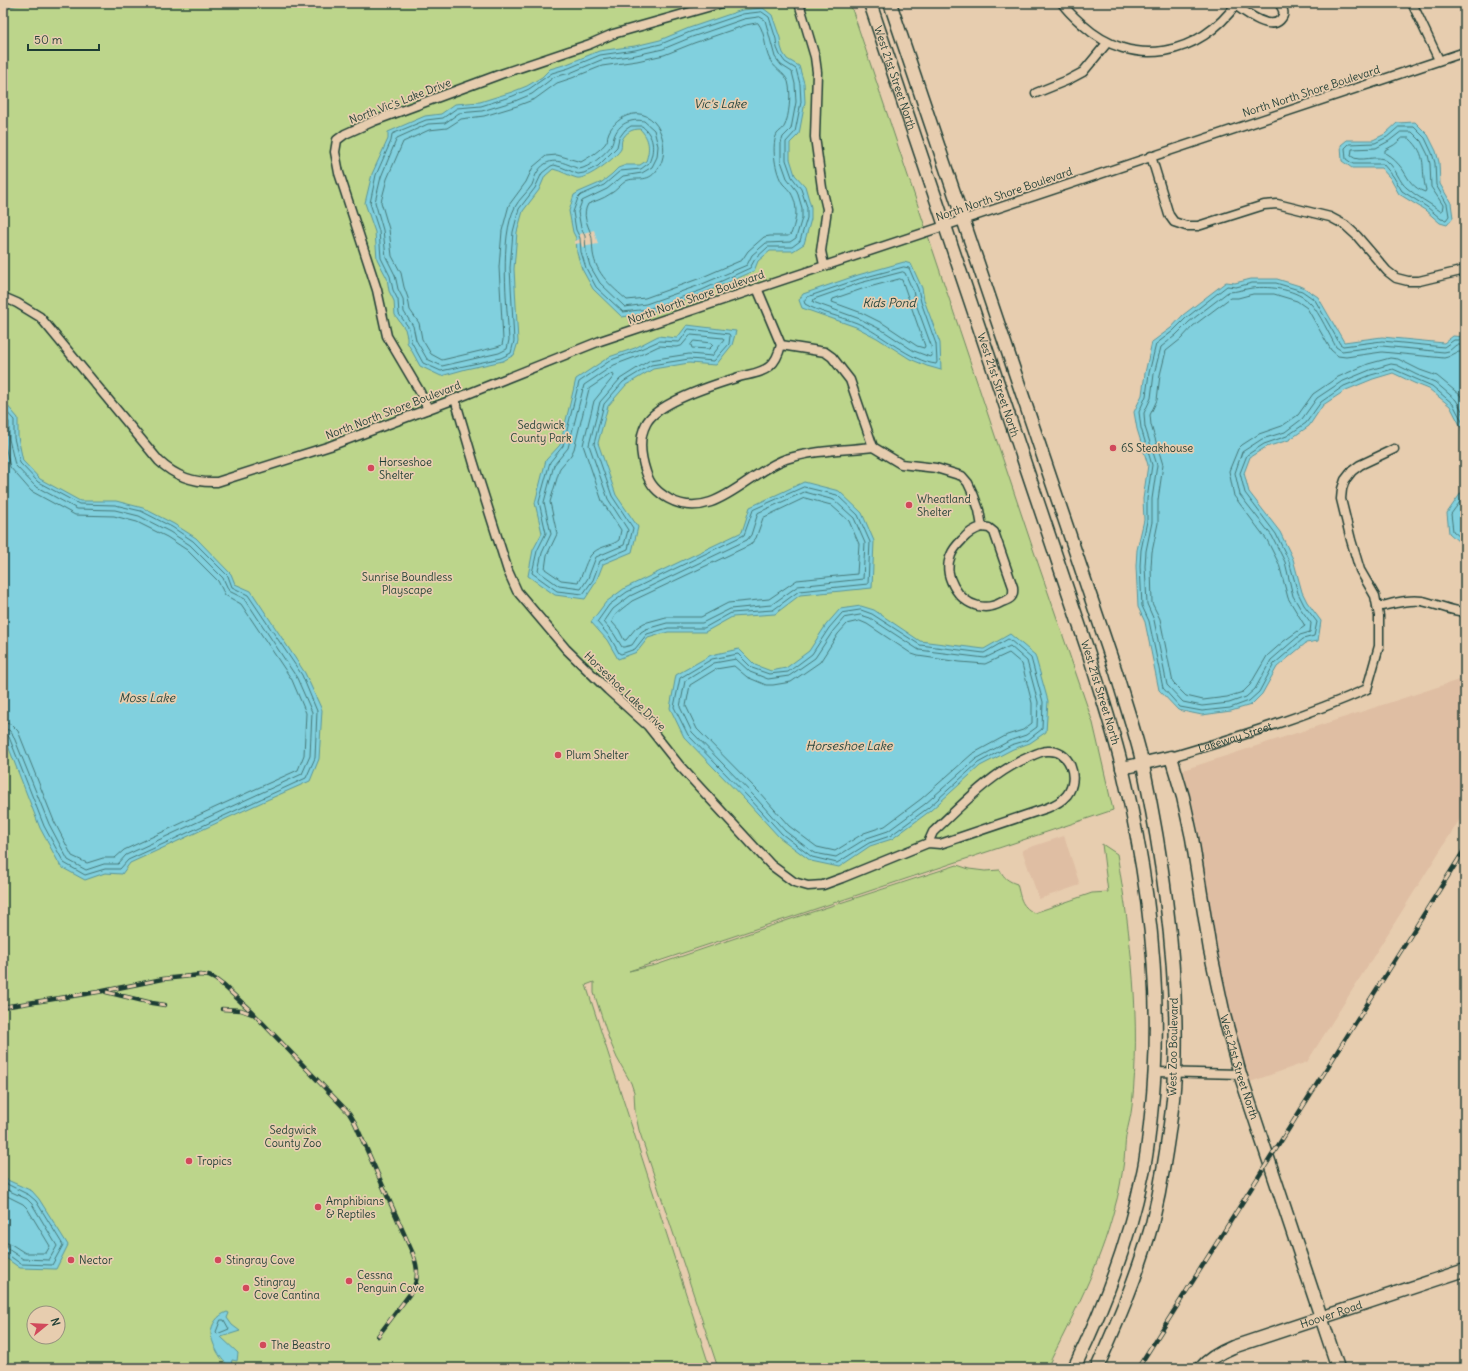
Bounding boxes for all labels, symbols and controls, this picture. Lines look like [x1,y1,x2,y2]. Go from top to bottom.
street label: West 21st Street North [871,24,919,132]
scale bar [28,26,99,52]
text: 50 m [34,32,63,47]
street label: North North Shore Boulevard [1241,62,1382,120]
street label: North Vic's Lake Drive [347,75,453,127]
water label: Vic's Lake [694,96,748,111]
street label: North North Shore Boulevard [934,164,1075,224]
street label: North North Shore Boulevard [626,267,767,327]
water label: Kids Pond [862,295,918,310]
street label: West 21st Street North [974,331,1023,439]
street label: North North Shore Boulevard [323,378,463,442]
park label: Sedgwick County Park [510,418,572,445]
place label: 6S Steakhouse [1121,441,1193,455]
marker: 6S Steakhouse [1108,443,1118,453]
place label: Horseshoe Shelter [379,455,432,482]
marker: Horseshoe Shelter [366,463,376,473]
place label: Wheatland Shelter [917,492,971,519]
marker: Wheatland Shelter [904,500,914,510]
park label: Sunrise Boundless Playscape [362,570,452,597]
street label: West 21st Street North [1078,638,1123,747]
street label: Horseshoe Lake Drive [581,649,669,734]
water label: Moss Lake [119,690,176,705]
street label: Lakeway Street [1196,719,1274,755]
water label: Horseshoe Lake [806,738,894,753]
place label: Plum Shelter [566,748,629,762]
marker: Plum Shelter [553,750,563,760]
street label: West Zoo Boulevard [1165,997,1181,1096]
street label: West 21st Street North [1217,1013,1262,1121]
park label: Sedgwick County Zoo [265,1123,321,1150]
place label: Tropics [197,1154,232,1168]
marker: Tropics [184,1156,194,1166]
place label: Amphibians & Reptiles [326,1194,384,1221]
marker: Amphibians & Reptiles [313,1202,323,1212]
place label: Nector [79,1253,113,1267]
place label: Stingray Cove [226,1253,295,1267]
marker: Nector [66,1255,76,1265]
marker: Stingray Cove [213,1255,223,1265]
place label: Cessna Penguin Cove [357,1268,424,1295]
place label: Stingray Cove Cantina [254,1275,320,1302]
marker: Cessna Penguin Cove [344,1276,354,1286]
marker: Stingray Cove Cantina [241,1283,251,1293]
street label: Hoover Road [1298,1297,1364,1331]
north arrow [26,1305,66,1345]
text: N [48,1316,63,1328]
place label: The Beastro [271,1338,330,1352]
marker: The Beastro [258,1340,268,1350]

